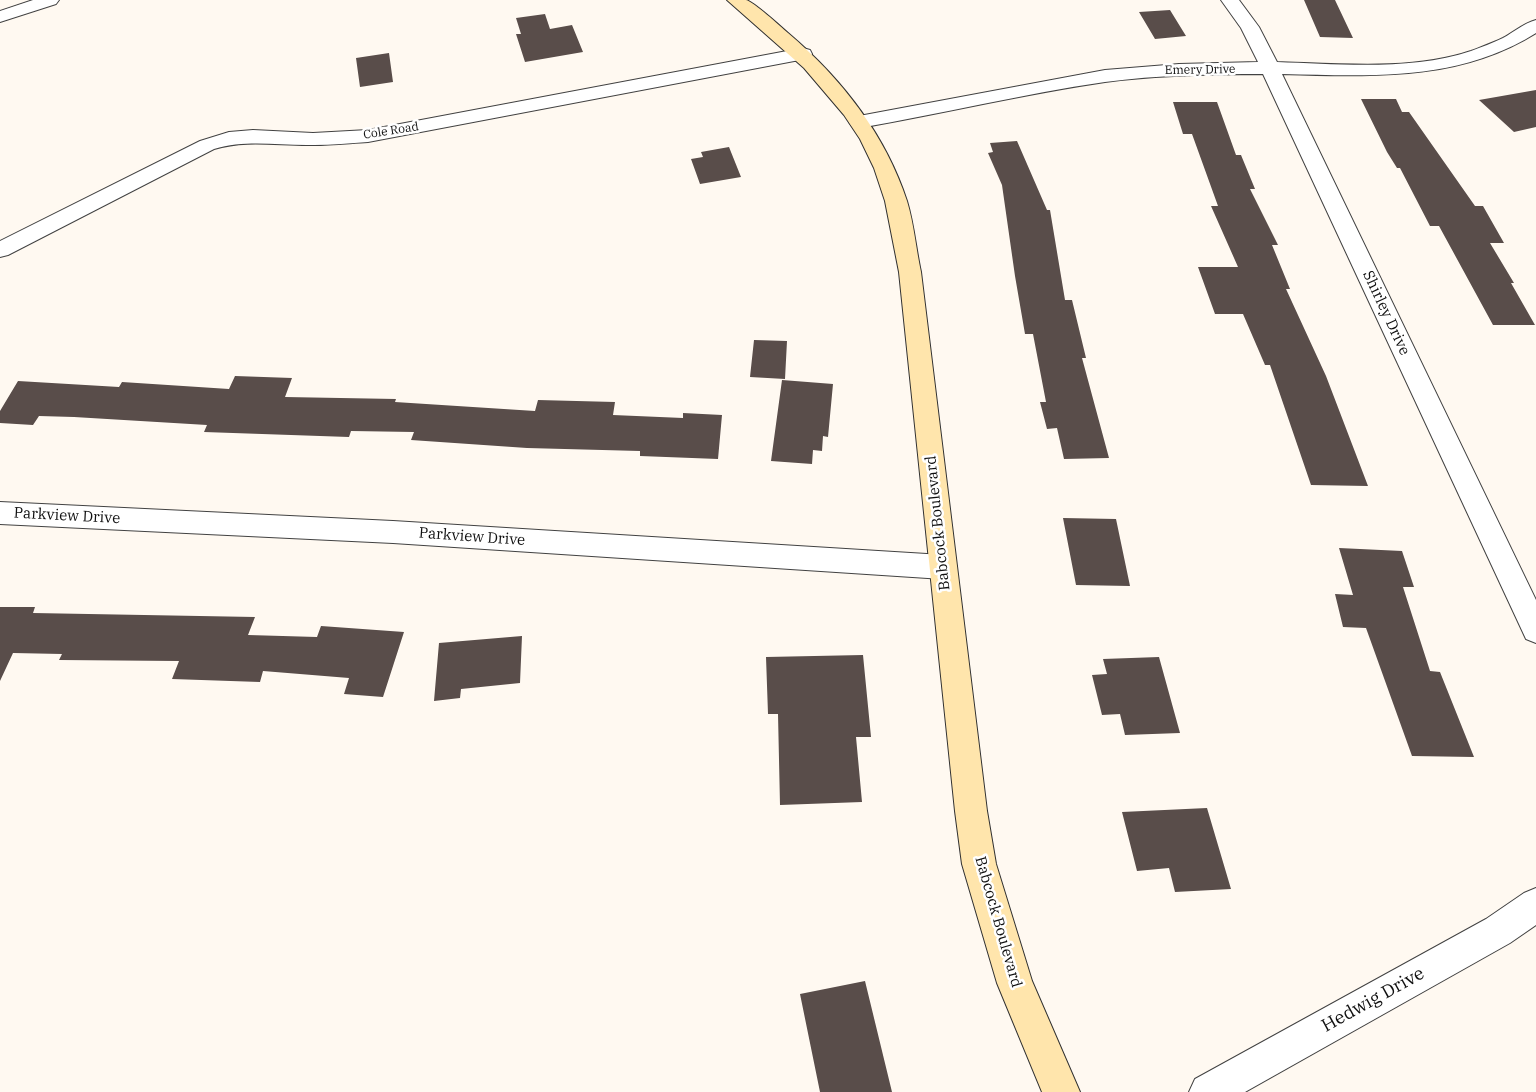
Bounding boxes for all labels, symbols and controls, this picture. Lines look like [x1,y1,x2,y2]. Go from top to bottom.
street label: Emery Drive [1165,62,1235,78]
street label: Cole Road [362,120,420,142]
street label: Shirley Drive [1359,268,1413,358]
street label: Babcock Boulevard [922,455,954,591]
street label: Parkview Drive [13,504,121,528]
street label: Parkview Drive [418,524,526,550]
street label: Babcock Boulevard [971,854,1025,990]
street label: Hedwig Drive [1318,963,1428,1037]

